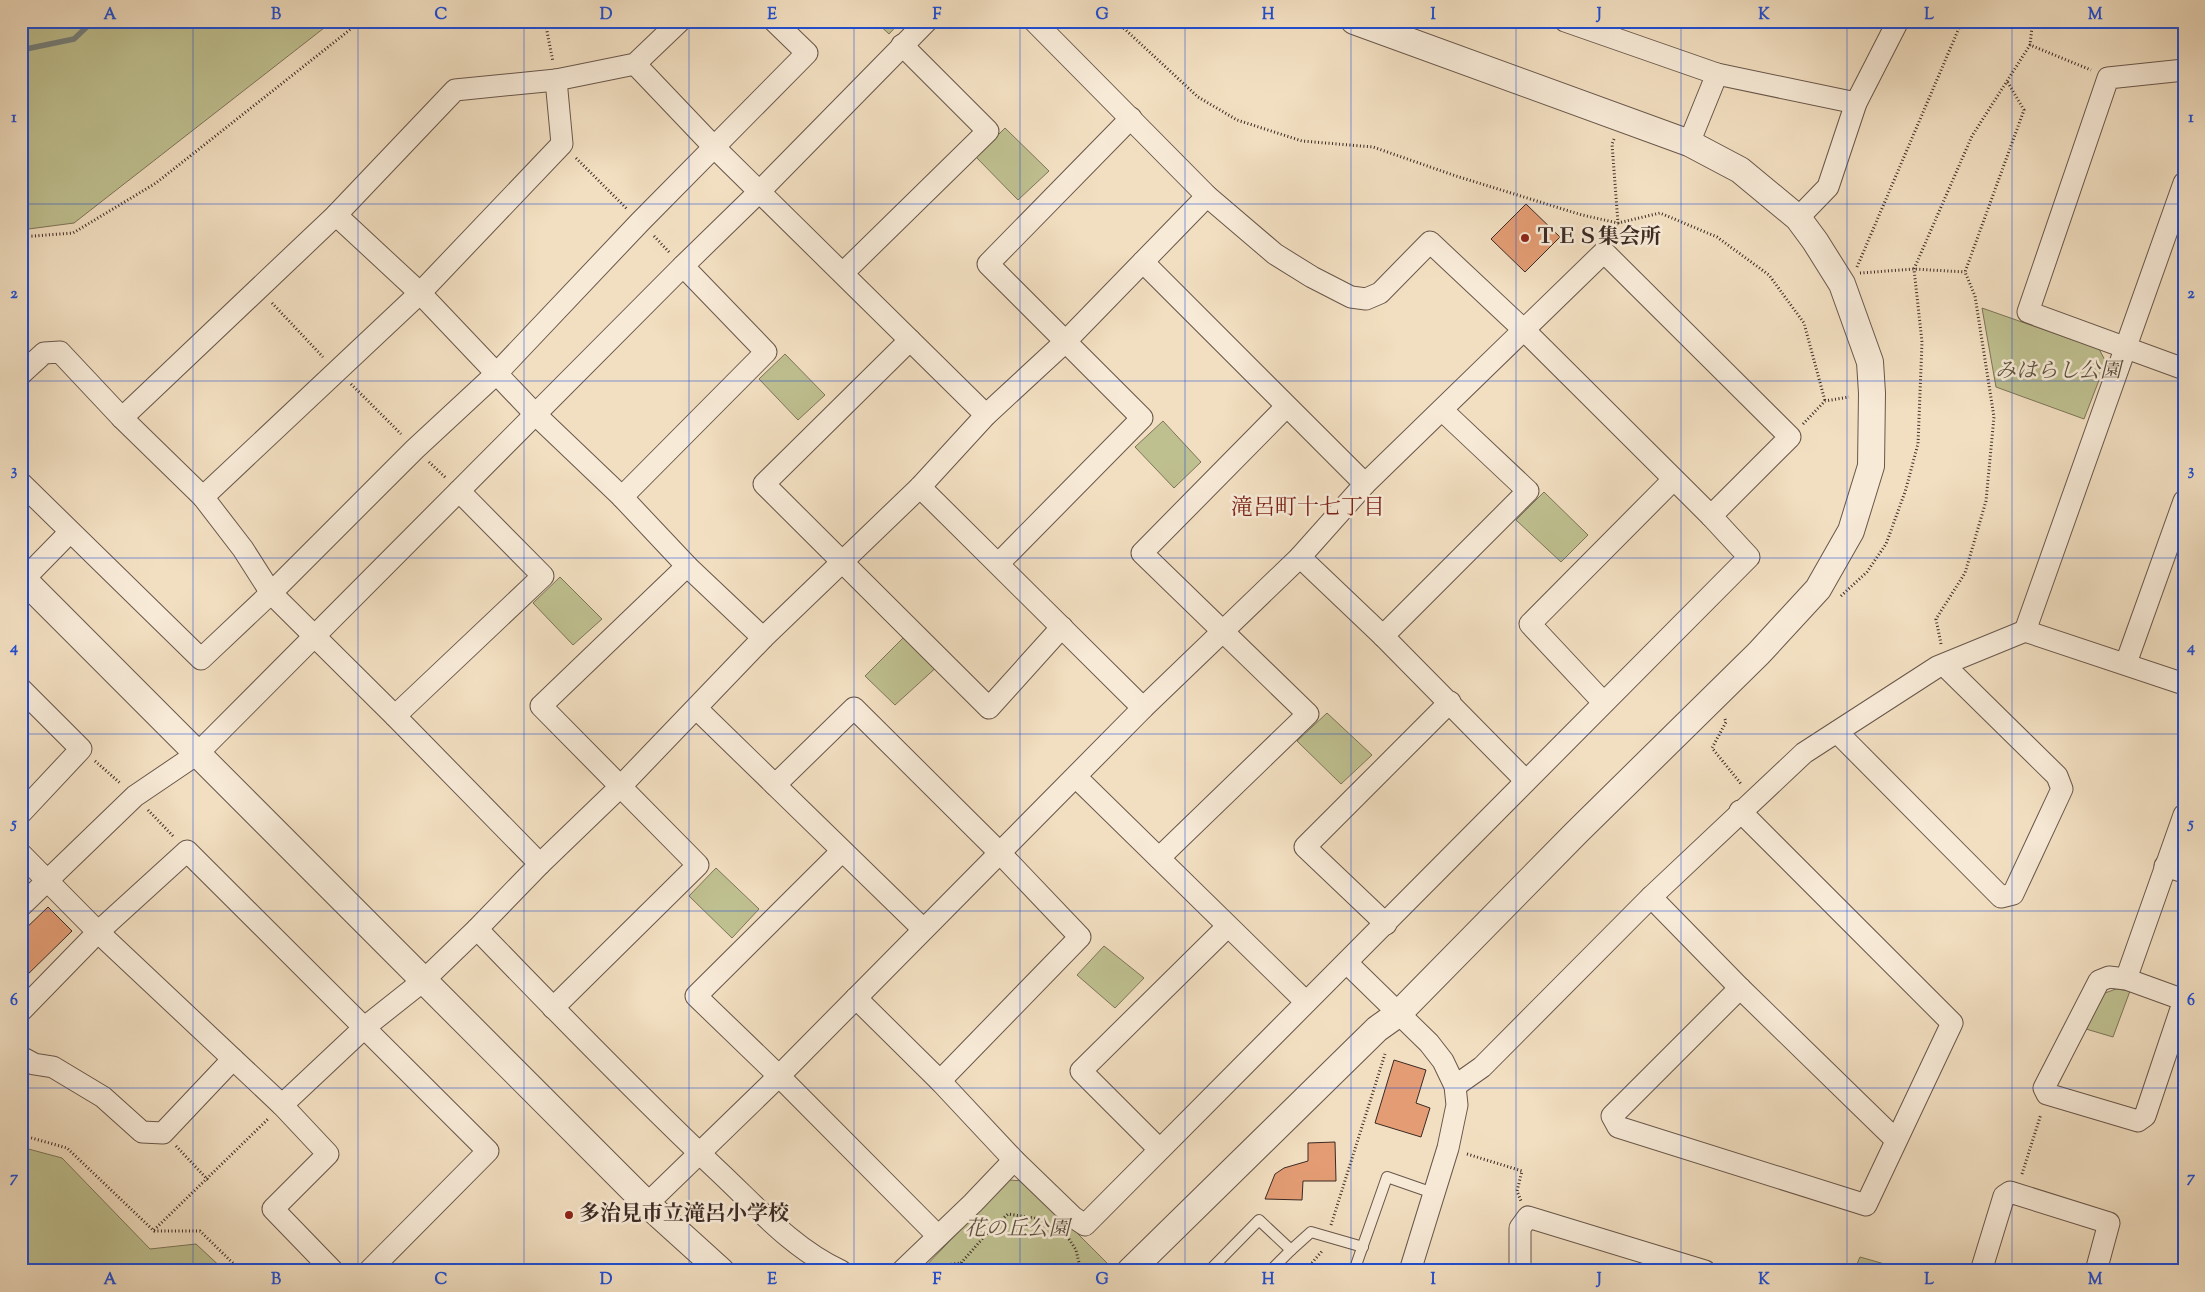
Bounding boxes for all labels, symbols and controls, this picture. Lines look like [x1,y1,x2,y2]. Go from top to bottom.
text: A [104,4,117,27]
text: B [271,4,281,27]
text: C [435,4,448,27]
text: D [600,4,613,27]
text: E [767,4,777,27]
text: F [933,4,942,27]
text: G [1095,4,1109,27]
text: H [1262,4,1275,27]
text: I [1430,4,1436,27]
text: J [1595,4,1602,27]
text: K [1758,4,1770,27]
text: L [1924,4,1934,27]
text: M [2088,4,2103,27]
text: 1 [11,107,17,130]
text: 1 [2188,107,2194,130]
place label: ＴＥＳ集会所 [1535,223,1661,253]
marker: ＴＥＳ集会所 [1519,232,1531,244]
text: 2 [10,283,18,306]
text: 2 [2187,283,2195,306]
park label: みはらし公園 [1995,357,2124,387]
text: 3 [11,460,18,483]
text: 3 [2188,460,2195,483]
district label: 滝呂町十七丁目 [1231,493,1385,525]
text: 4 [9,637,18,660]
text: 4 [2186,637,2195,660]
text: 5 [9,813,17,836]
text: 5 [2186,813,2194,836]
text: 6 [10,990,18,1013]
text: 6 [2187,990,2195,1013]
text: 7 [10,1167,19,1190]
text: 7 [2187,1167,2196,1190]
place label: 多治見市立滝呂小学校 [579,1200,789,1230]
marker: 多治見市立滝呂小学校 [563,1209,575,1221]
park label: 花の丘公園 [965,1215,1072,1245]
text: A [104,1269,117,1292]
text: B [271,1269,281,1292]
text: C [435,1269,448,1292]
text: D [600,1269,613,1292]
text: E [767,1269,777,1292]
text: F [933,1269,942,1292]
text: G [1095,1269,1109,1292]
text: H [1262,1269,1275,1292]
text: I [1430,1269,1436,1292]
text: J [1595,1269,1602,1292]
text: K [1758,1269,1770,1292]
text: L [1924,1269,1934,1292]
text: M [2088,1269,2103,1292]

